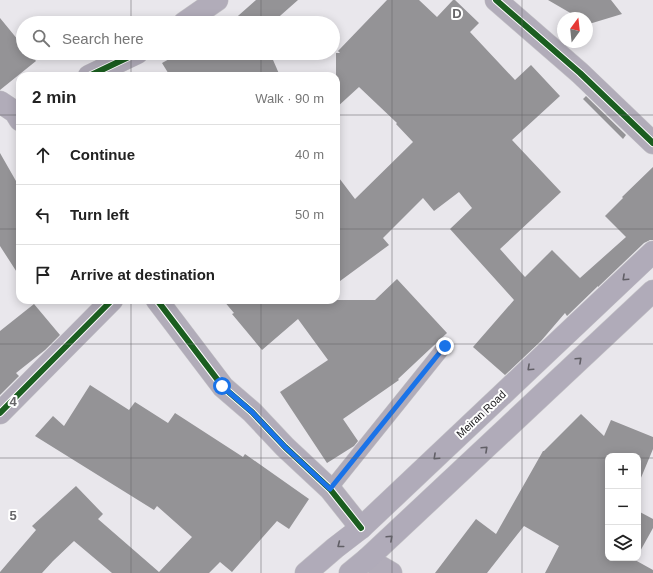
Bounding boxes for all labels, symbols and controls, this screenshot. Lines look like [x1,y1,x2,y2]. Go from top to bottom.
text: D [452,6,462,21]
north arrow [557,12,593,48]
search box [16,16,340,60]
icon: search [30,27,52,49]
text: Search here [62,30,144,47]
text: 2 min [32,88,76,107]
text: Walk · 90 m [255,91,324,106]
icon: ahead [32,144,54,166]
text: Continue [70,146,135,163]
text: 40 m [295,147,324,162]
icon: left [32,204,54,226]
text: Turn left [70,206,129,223]
text: 50 m [295,207,324,222]
icon: arrive [32,264,54,286]
text: Arrive at destination [70,266,215,283]
one-way arrow [622,274,630,281]
route end [436,337,454,355]
one-way arrow [575,358,582,365]
one-way arrow [527,363,535,371]
route start [213,377,231,395]
street label: Meiran Road [454,388,508,440]
text: 4 [9,394,17,409]
one-way arrow [480,447,487,454]
one-way arrow [433,452,441,460]
map controls [605,453,641,561]
button: + [605,453,641,489]
button: − [605,489,641,525]
text: 5 [9,508,17,523]
button: layers [605,525,641,561]
one-way arrow [385,536,392,543]
one-way arrow [337,540,344,547]

